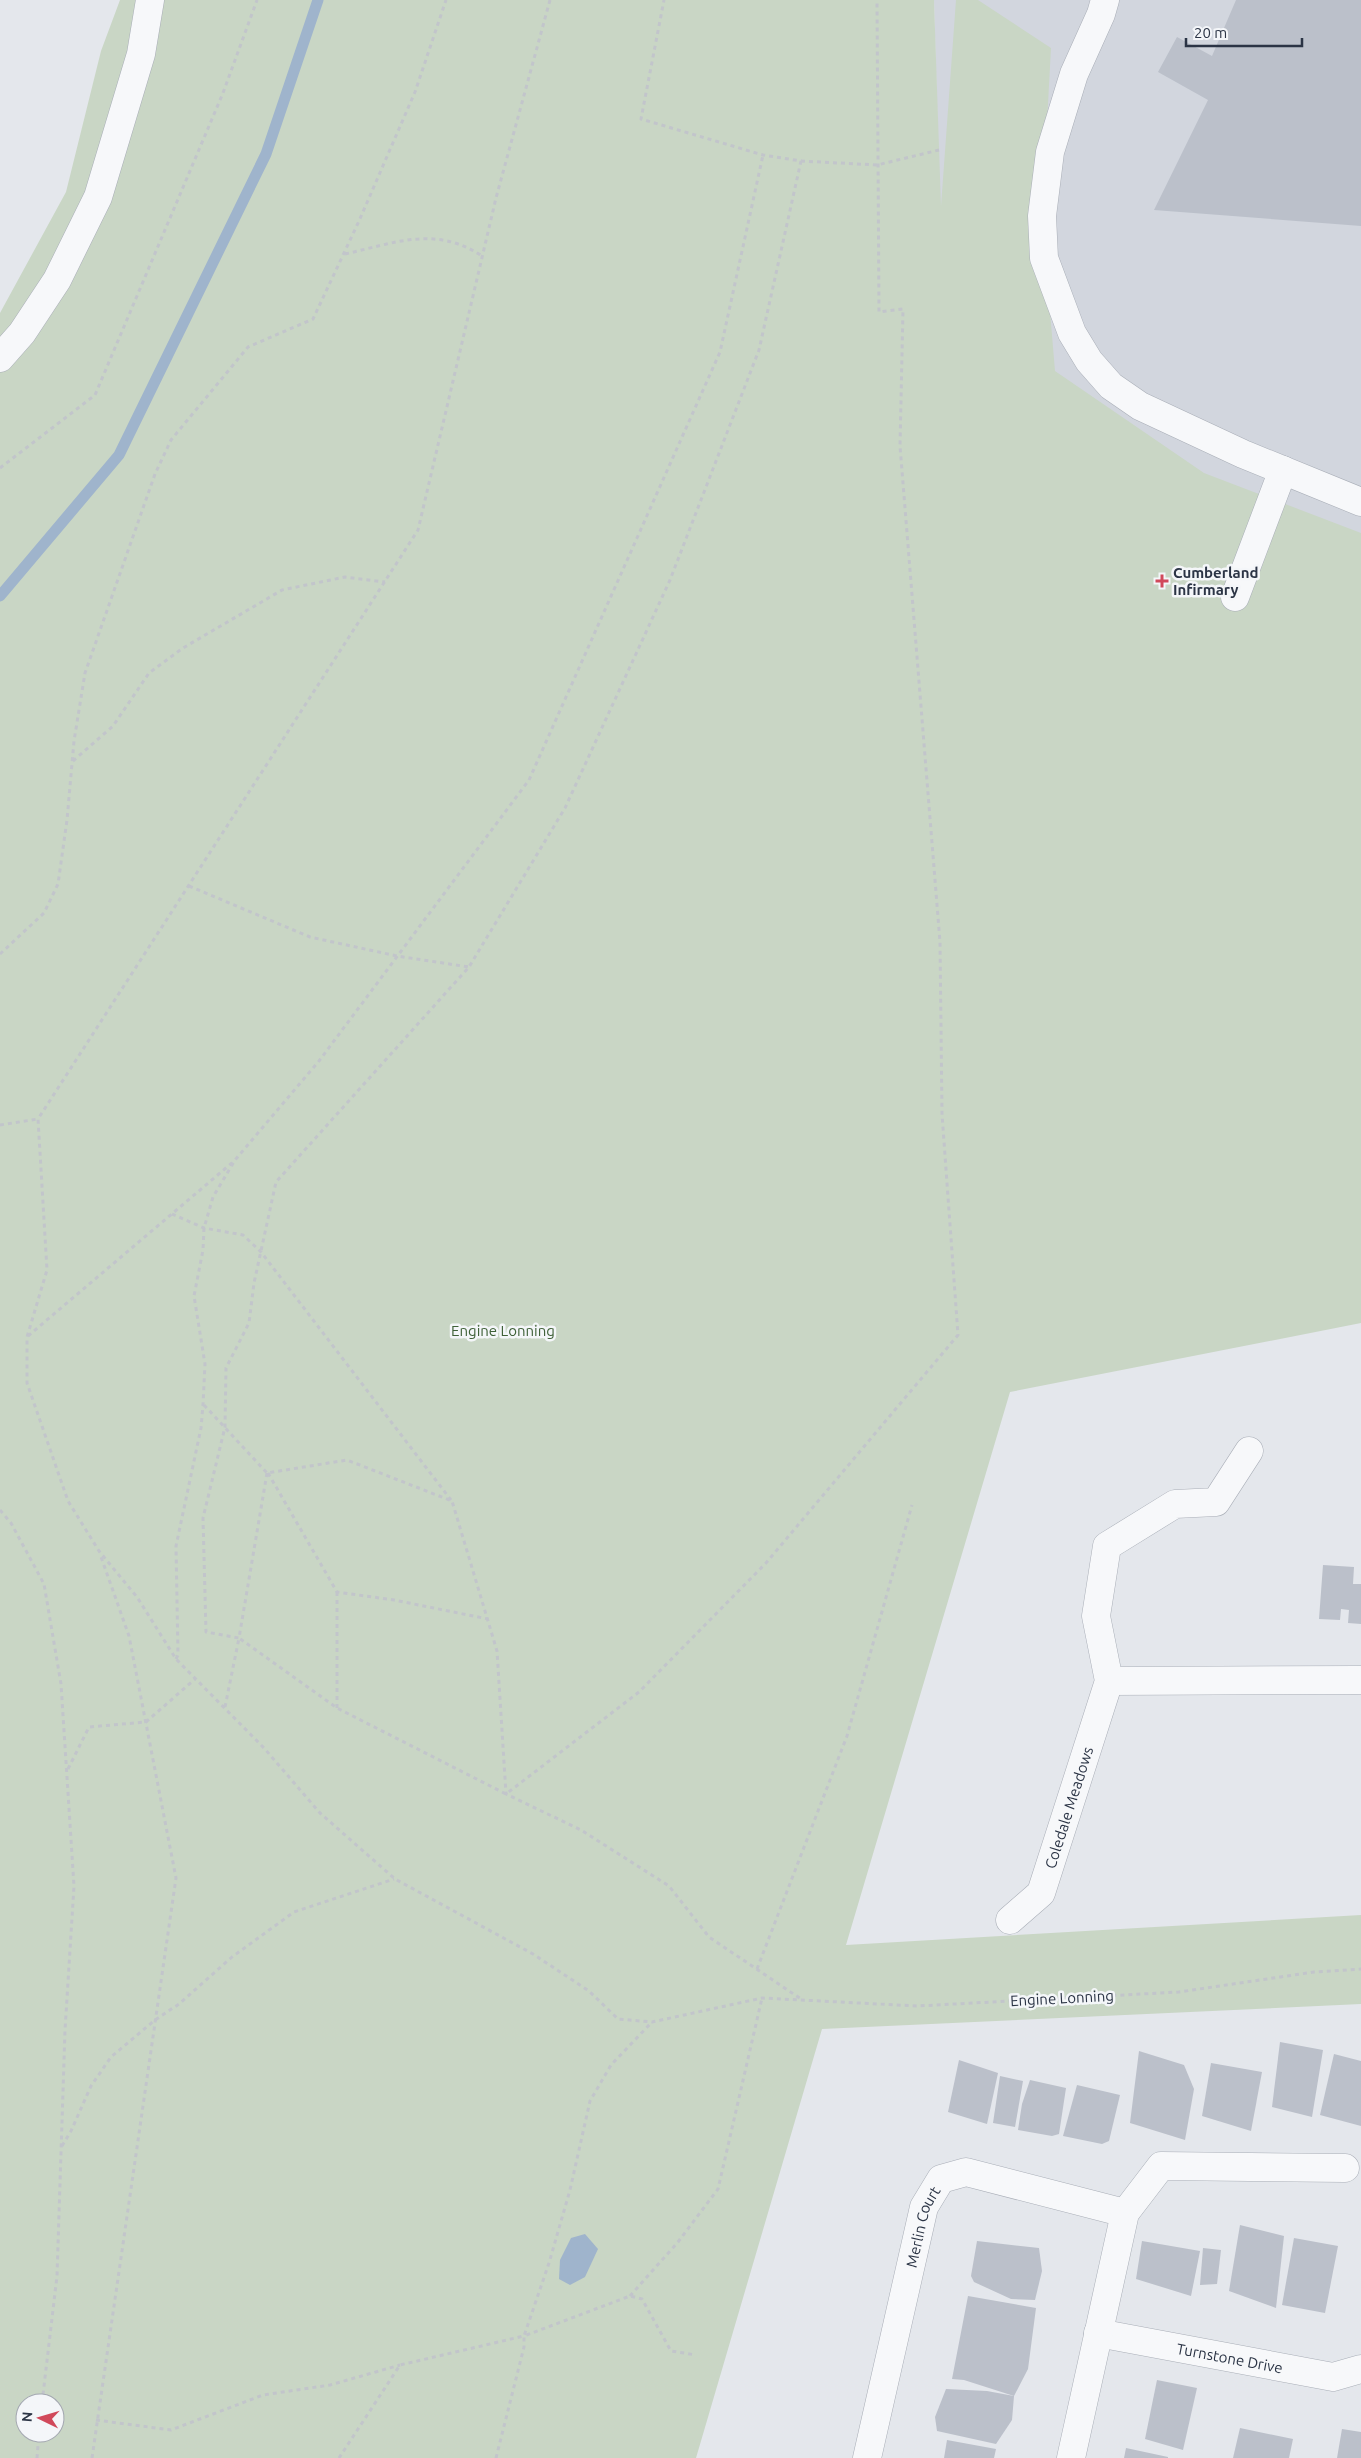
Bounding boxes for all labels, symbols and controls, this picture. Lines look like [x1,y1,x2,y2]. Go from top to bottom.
scale bar [1186,15,1302,47]
text: 20 m [1194,24,1227,41]
place label: Cumberland Infirmary [1173,564,1259,598]
marker: Cumberland Infirmary [1155,574,1169,588]
park label: Engine Lonning [451,1322,555,1339]
street label: Coledale Meadows [1041,1744,1096,1871]
street label: Engine Lonning [1010,1987,1114,2009]
street label: Merlin Court [902,2183,943,2269]
street label: Turnstone Drive [1175,2339,1284,2376]
north arrow [15,2393,65,2443]
text: N [19,2411,35,2423]

